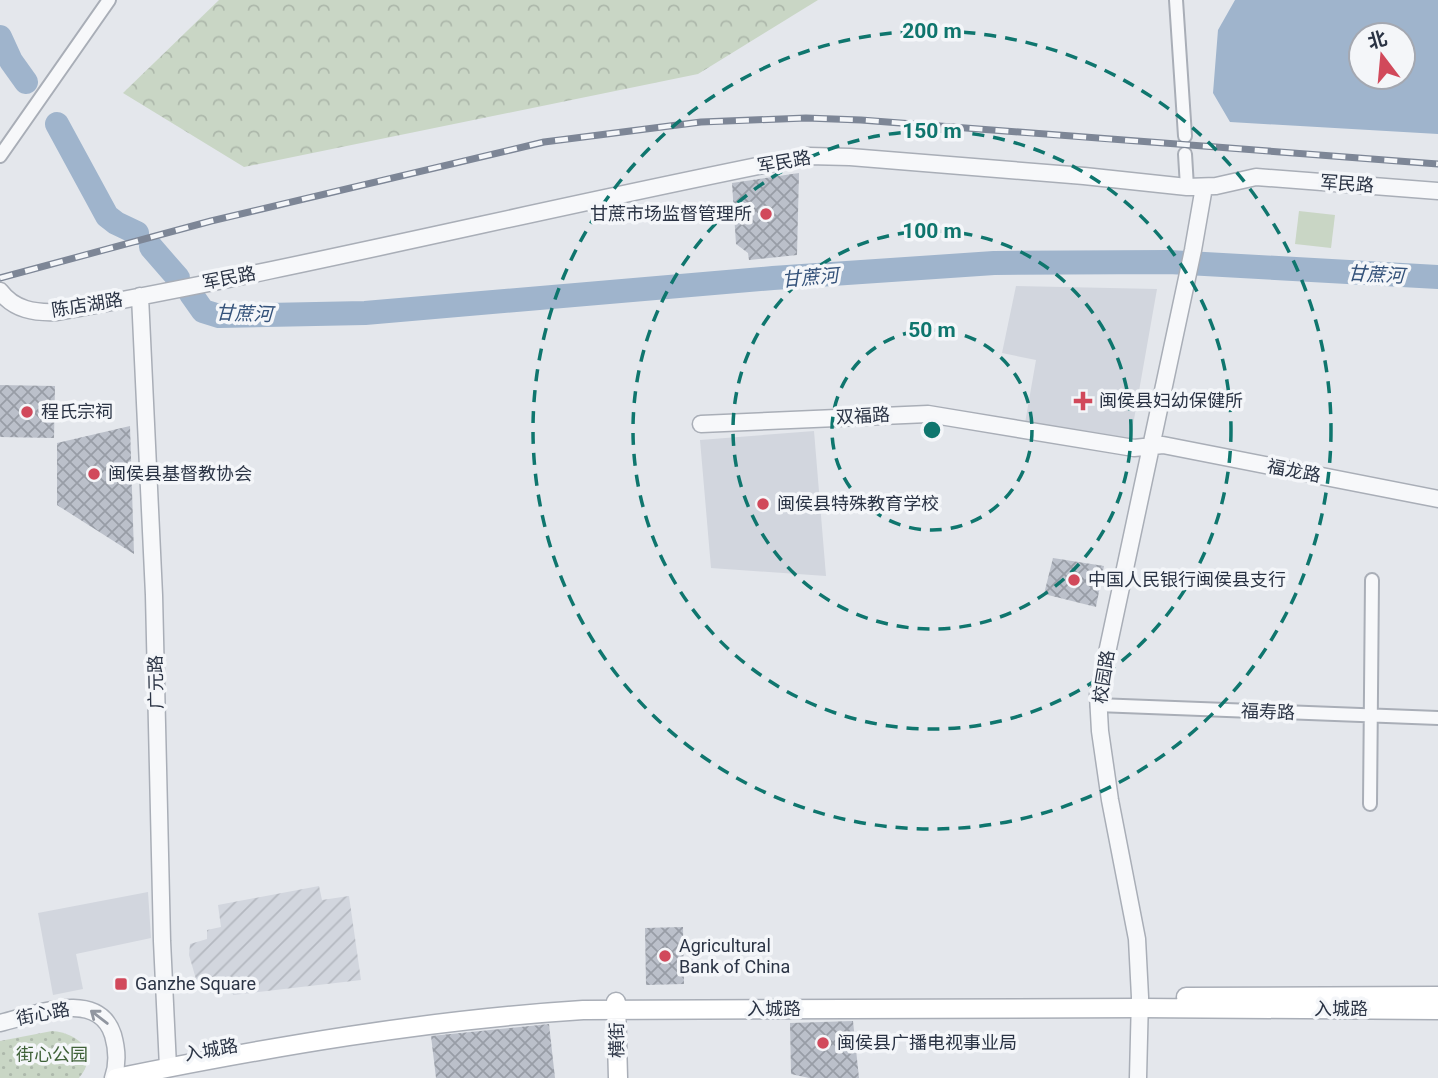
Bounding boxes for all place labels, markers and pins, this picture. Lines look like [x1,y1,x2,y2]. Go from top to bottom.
place label: 甘蔗市场监督管理所 [590,203,752,224]
marker: 甘蔗市场监督管理所 [758,206,774,222]
place label: 闽侯县妇幼保健所 [1099,390,1243,411]
marker: 闽侯县妇幼保健所 [1073,391,1093,411]
place label: 程氏宗祠 [41,401,113,422]
marker: 程氏宗祠 [19,404,35,420]
centre of rings [920,418,944,442]
place label: 闽侯县基督教协会 [108,463,252,484]
marker: 闽侯县基督教协会 [86,466,102,482]
place label: 闽侯县特殊教育学校 [777,493,939,514]
marker: 闽侯县特殊教育学校 [755,496,771,512]
place label: 中国人民银行闽侯县支行 [1088,569,1286,590]
marker: 中国人民银行闽侯县支行 [1066,572,1082,588]
place label: Agricultural Bank of China [679,935,790,977]
marker: Agricultural Bank of China [657,948,673,964]
place label: Ganzhe Square [135,973,256,994]
marker: Ganzhe Square [113,976,129,992]
place label: 闽侯县广播电视事业局 [837,1032,1017,1053]
marker: 闽侯县广播电视事业局 [815,1035,831,1051]

